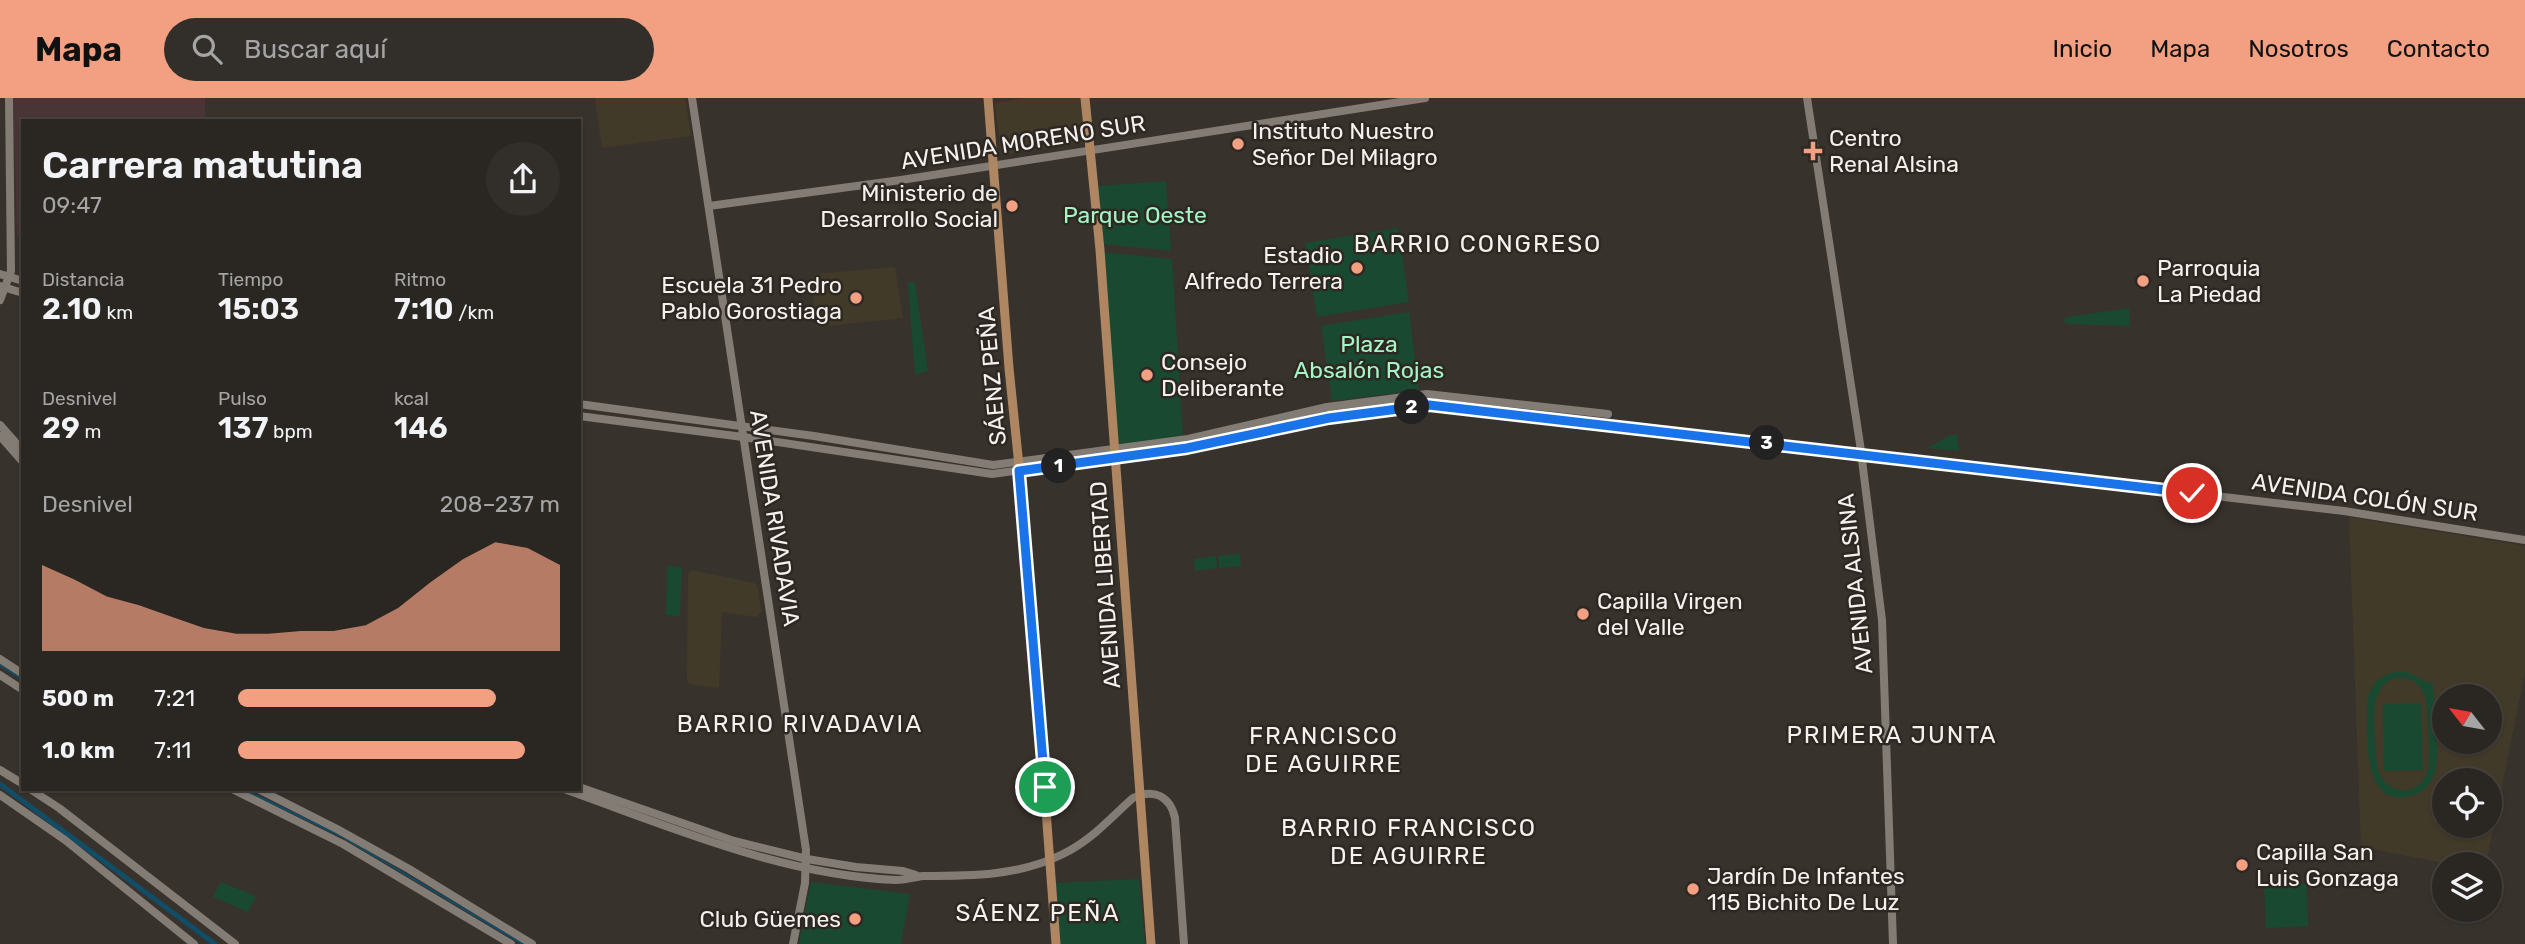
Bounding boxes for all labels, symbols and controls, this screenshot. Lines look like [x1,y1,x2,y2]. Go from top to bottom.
search box [164,18,654,81]
text: Mapa [35,30,122,69]
icon: search [188,30,226,68]
text: Buscar aquí [244,34,387,65]
text: Inicio [2053,35,2112,63]
text: Mapa [2150,35,2210,63]
text: Nosotros [2248,35,2349,63]
text: Contacto [2387,35,2490,63]
street label: AVENIDA MORENO SUR [899,109,1147,175]
place label: Instituto Nuestro Señor Del Milagro [1252,117,1438,171]
place label: Centro Renal Alsina [1829,124,1959,178]
marker: Instituto Nuestro Señor Del Milagro [1230,136,1246,152]
marker: Centro Renal Alsina [1803,141,1823,161]
text: Carrera matutina [42,142,363,188]
button: share [486,142,560,216]
place label: Ministerio de Desarrollo Social [820,179,998,233]
text: 09:47 [42,191,102,219]
marker: Ministerio de Desarrollo Social [1004,198,1020,214]
park label: Parque Oeste [1063,201,1207,229]
district label: BARRIO CONGRESO [1354,230,1602,258]
place label: Estadio Alfredo Terrera [1184,241,1343,295]
place label: Parroquia La Piedad [2157,254,2262,308]
marker: Estadio Alfredo Terrera [1349,260,1365,276]
text: Distancia [42,268,124,291]
text: Tiempo [218,268,283,291]
text: Ritmo [394,268,446,291]
place label: Escuela 31 Pedro Pablo Gorostiaga [661,271,842,325]
marker: Parroquia La Piedad [2135,273,2151,289]
marker: Escuela 31 Pedro Pablo Gorostiaga [848,290,864,306]
text: 2.10 [42,291,102,327]
text: 15:03 [218,291,299,327]
text: 7:10 [394,291,454,327]
text: km [102,301,133,324]
text: /km [454,301,494,324]
street label: SÁENZ PEÑA [972,306,1012,446]
park label: Plaza Absalón Rojas [1294,330,1444,384]
place label: Consejo Deliberante [1161,348,1284,402]
marker: Consejo Deliberante [1139,367,1155,383]
text: Desnivel [42,387,117,410]
text: Pulso [218,387,267,410]
text: kcal [394,387,429,410]
pin: 2 [1394,390,1430,424]
text: 2 [1405,395,1418,418]
street label: AVENIDA RIVADAVIA [744,408,806,628]
text: 29 [42,410,80,446]
text: 137 [218,410,268,446]
text: 146 [394,410,448,446]
text: m [80,420,101,443]
text: bpm [268,420,313,443]
pin: 3 [1750,426,1784,460]
text: 3 [1760,431,1773,454]
pin: 1 [1042,448,1076,484]
text: 1 [1054,454,1063,477]
pin [2162,463,2222,523]
street label: AVENIDA COLÓN SUR [2250,467,2480,527]
icon: check [2173,474,2211,512]
street label: AVENIDA LIBERTAD [1084,480,1126,690]
text: Desnivel [42,490,133,518]
text: 208–237 m [440,490,560,518]
street label: AVENIDA ALSINA [1832,492,1878,676]
place label: Capilla Virgen del Valle [1597,587,1743,641]
marker: Capilla Virgen del Valle [1575,606,1591,622]
text: 500 m [42,684,114,712]
text: 7:21 [154,684,195,712]
north arrow [2432,684,2502,754]
map controls [2432,684,2502,922]
district label: BARRIO RIVADAVIA [677,710,923,738]
district label: PRIMERA JUNTA [1786,721,1998,749]
district label: FRANCISCO DE AGUIRRE [1245,722,1403,778]
text: 1.0 km [42,736,115,764]
text: 7:11 [154,736,191,764]
pin [1015,757,1075,817]
icon: arrive [1026,768,1064,806]
button: locate [2432,768,2502,838]
district label: BARRIO FRANCISCO DE AGUIRRE [1281,814,1537,870]
place label: Capilla San Luis Gonzaga [2256,838,2399,892]
button: layers [2432,852,2502,922]
marker: Capilla San Luis Gonzaga [2234,857,2250,873]
place label: Jardín De Infantes 115 Bichito De Luz [1707,862,1905,916]
marker: Jardín De Infantes 115 Bichito De Luz [1685,881,1701,897]
district label: SÁENZ PEÑA [956,899,1120,927]
place label: Club Güemes [699,905,841,933]
marker: Club Güemes [847,911,863,927]

